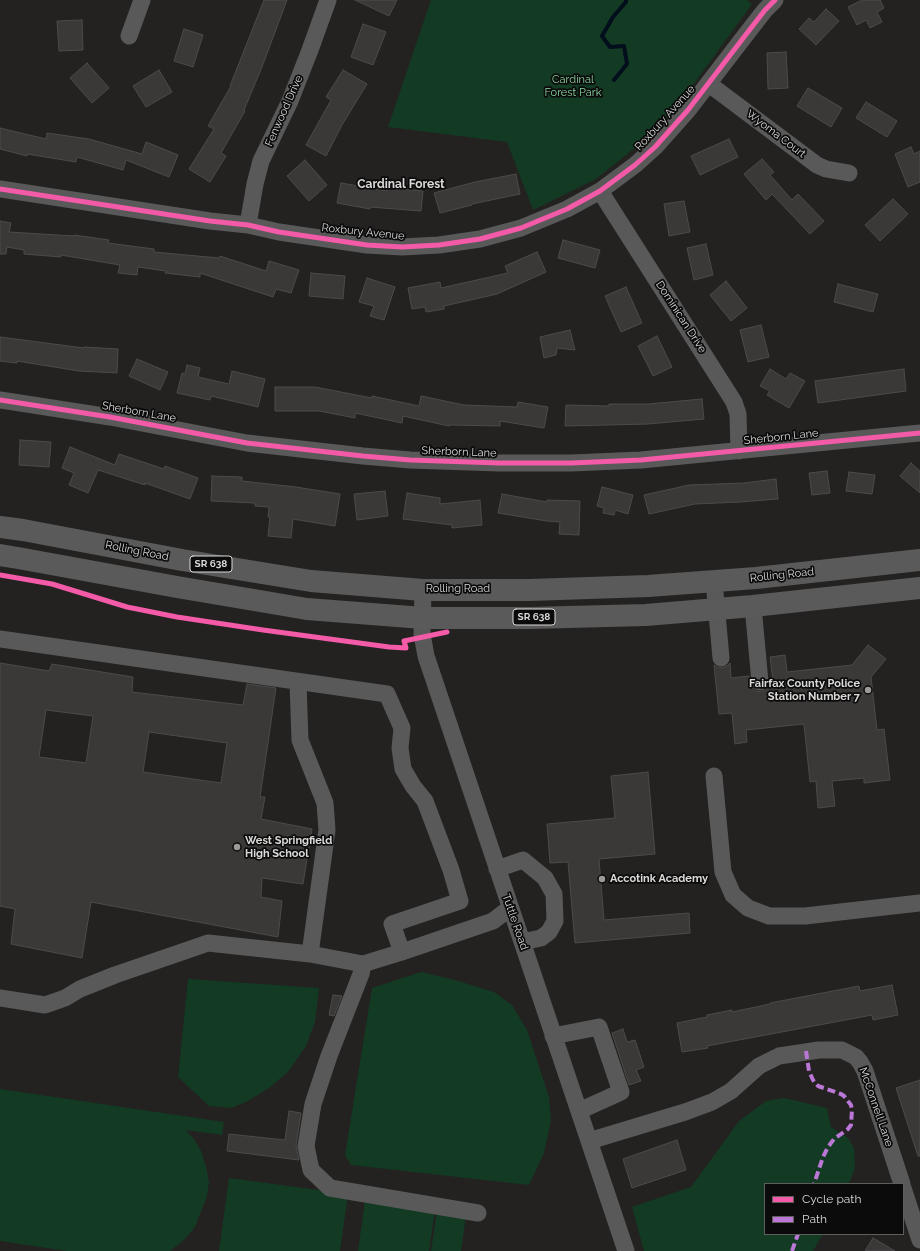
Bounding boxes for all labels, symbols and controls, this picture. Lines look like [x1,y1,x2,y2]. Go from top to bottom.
street label: Fenwood Drive [262,73,306,149]
park label: Cardinal Forest Park [544,73,602,99]
street label: Roxbury Avenue [632,83,698,153]
street label: Wyoma Court [744,107,808,161]
district label: Cardinal Forest [357,177,445,191]
street label: Roxbury Avenue [321,221,405,243]
street label: Dominican Drive [653,279,709,355]
street label: Sherborn Lane [101,399,177,425]
street label: Sherborn Lane [743,427,819,447]
street label: Sherborn Lane [421,444,497,460]
street label: Rolling Road [104,538,170,564]
road number: SR 638 [190,556,232,572]
street label: Rolling Road [749,565,815,585]
street label: Rolling Road [426,582,490,596]
road number: SR 638 [513,609,555,625]
place label: Fairfax County Police Station Number 7 [749,677,860,703]
marker: Fairfax County Police Station Number 7 [863,685,873,695]
place label: West Springfield High School [245,834,332,860]
marker: West Springfield High School [232,842,242,852]
place label: Accotink Academy [610,872,708,886]
marker: Accotink Academy [597,874,607,884]
street label: Tuttle Road [499,892,531,952]
street label: McConnell Lane [856,1066,896,1148]
legend [764,1183,904,1235]
text: Cycle path [802,1192,861,1206]
text: Path [802,1212,827,1226]

